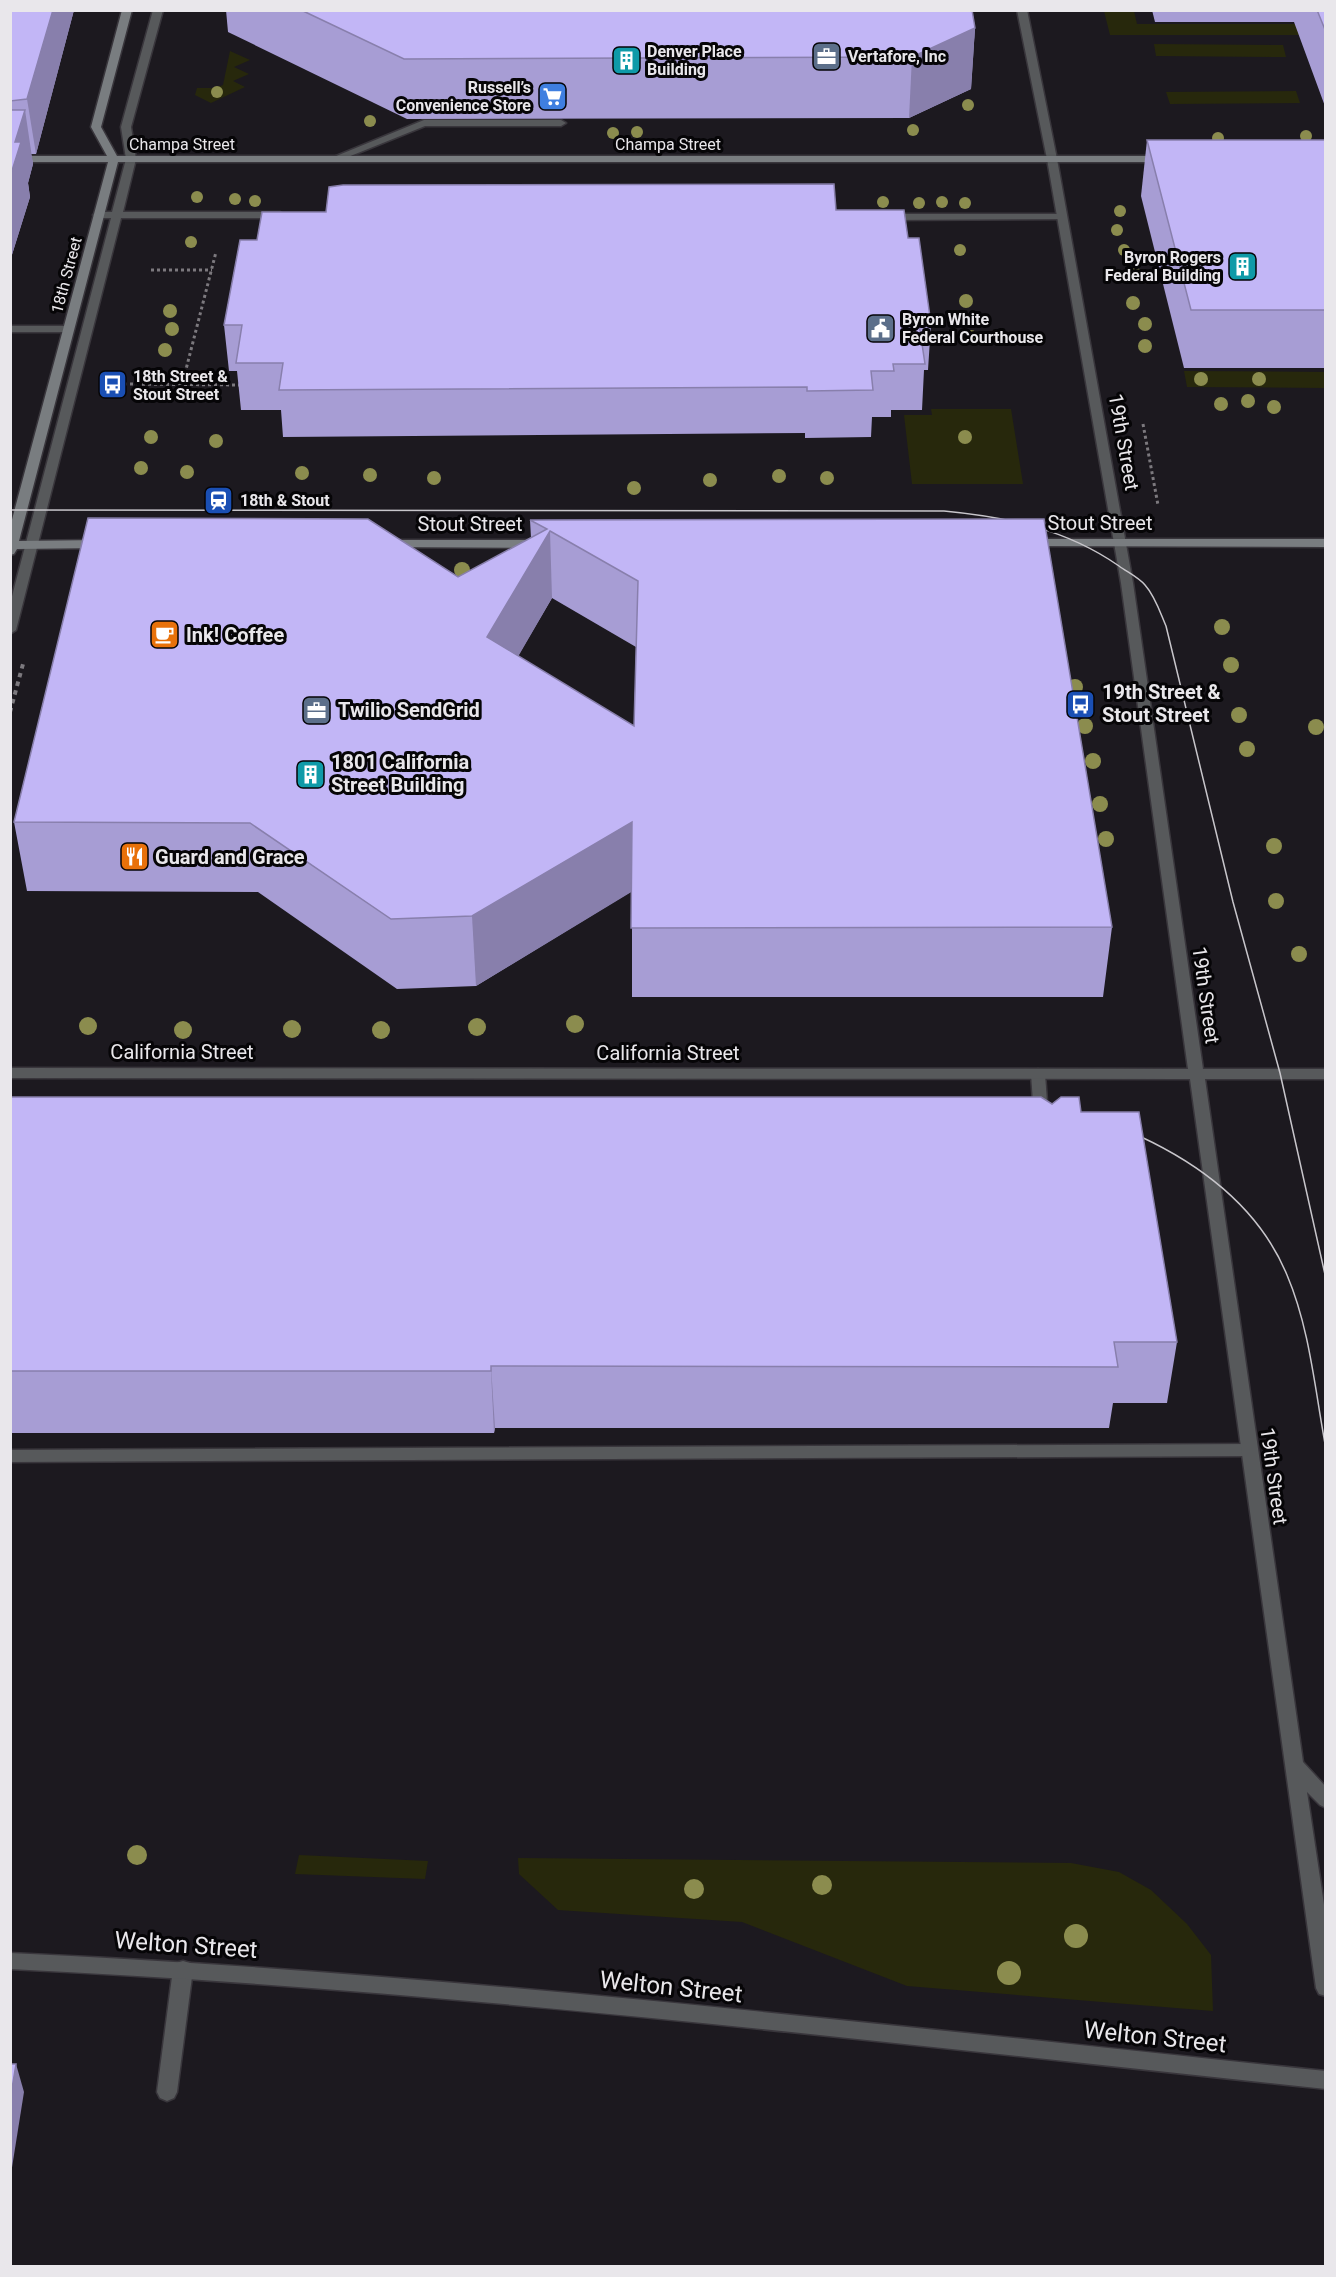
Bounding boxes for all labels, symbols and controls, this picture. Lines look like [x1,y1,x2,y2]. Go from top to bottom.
office icon: Vertafore, Inc [811,40,843,72]
place label: Denver Place Building [647,42,742,79]
building icon: Denver Place Building [610,44,642,76]
place label: Vertafore, Inc [848,47,946,66]
place label: Russell’s Convenience Store [396,78,531,115]
supermarket icon: Russell’s Convenience Store [536,80,568,112]
street label: Champa Street [129,135,235,154]
street label: Champa Street [615,135,721,154]
street label: 18th Street [47,235,86,315]
place label: Byron Rogers Federal Building [1105,248,1221,285]
building icon: Byron Rogers Federal Building [1226,250,1258,282]
place label: Byron White Federal Courthouse [902,310,1044,347]
public building icon: Byron White Federal Courthouse [865,312,897,344]
place label: 18th Street & Stout Street [133,367,228,404]
bus stop icon: 18th Street & Stout Street [96,369,128,401]
street label: 19th Street [1104,392,1144,492]
station icon: 18th & Stout [203,484,235,516]
place label: 18th & Stout [240,491,330,510]
street label: Stout Street [1048,511,1152,535]
street label: Stout Street [418,512,522,536]
cafe icon: Ink! Coffee [149,619,181,651]
place label: Ink! Coffee [186,623,284,647]
place label: 19th Street & Stout Street [1102,680,1221,727]
bus stop icon: 19th Street & Stout Street [1065,688,1097,720]
office icon: Twilio SendGrid [301,694,333,726]
place label: Twilio SendGrid [338,698,480,722]
place label: 1801 California Street Building [331,750,470,797]
building icon: 1801 California Street Building [294,758,326,790]
restaurant icon: Guard and Grace [118,841,150,873]
place label: Guard and Grace [155,845,305,869]
street label: 19th Street [1187,945,1225,1045]
street label: California Street [110,1040,254,1064]
street label: California Street [596,1041,740,1065]
street label: 19th Street [1255,1426,1293,1526]
street label: Welton Street [114,1926,259,1964]
street label: Welton Street [598,1966,744,2008]
street label: Welton Street [1082,2016,1228,2058]

